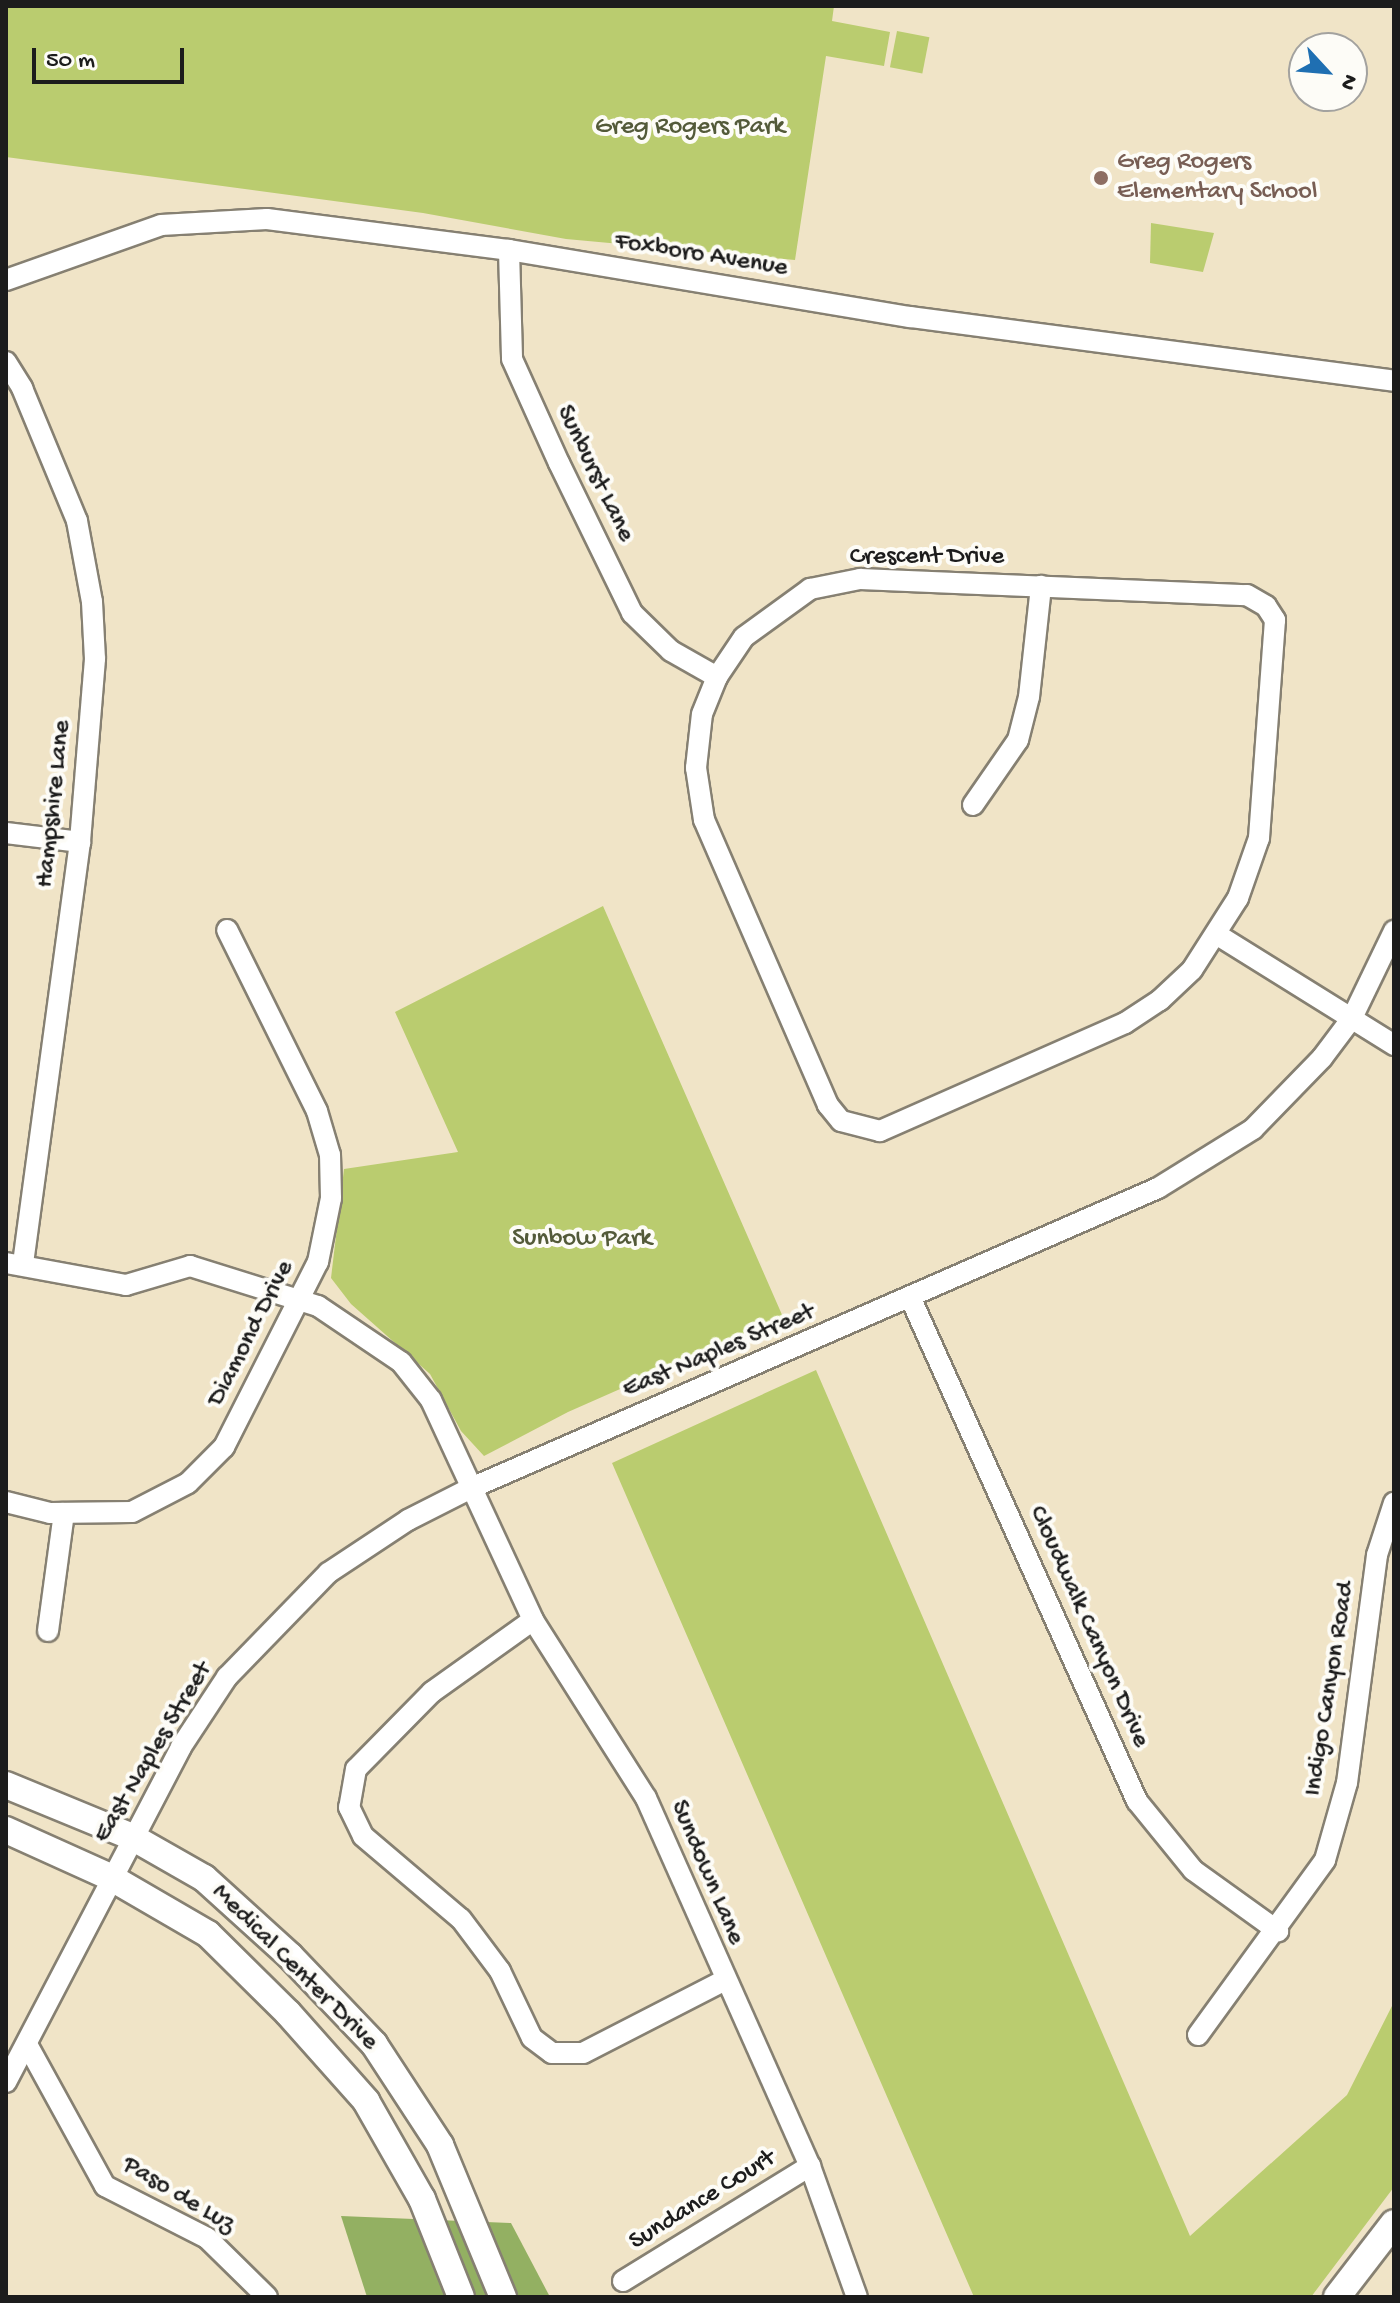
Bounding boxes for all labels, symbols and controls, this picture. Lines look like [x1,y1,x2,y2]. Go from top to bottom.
scale bar [36,32,188,82]
north arrow [1288,32,1368,112]
text: 50 m [46,47,95,76]
text: N [1333,69,1363,94]
park label: Greg Rogers Park [595,112,785,144]
place label: Greg Rogers Elementary School [1117,147,1317,208]
marker: Greg Rogers Elementary School [1092,169,1110,187]
street label: Foxboro Avenue [612,227,790,285]
street label: Sunburst Lane [548,401,640,547]
street label: Crescent Drive [850,542,1004,574]
street label: Hampshire Lane [31,719,79,889]
park label: Sunbow Park [512,1224,652,1256]
street label: Diamond Drive [202,1256,302,1412]
street label: East Naples Street [618,1298,820,1406]
street label: Cloudwalk Canyon Drive [1021,1501,1155,1753]
street label: Indigo Canyon Road [1299,1580,1363,1798]
street label: East Naples Street [88,1657,220,1849]
street label: Sundown Lane [662,1796,750,1950]
street label: Medical Center Drive [204,1878,384,2058]
street label: Sundance Court [624,2144,782,2258]
street label: Paso de Luz [116,2150,240,2242]

